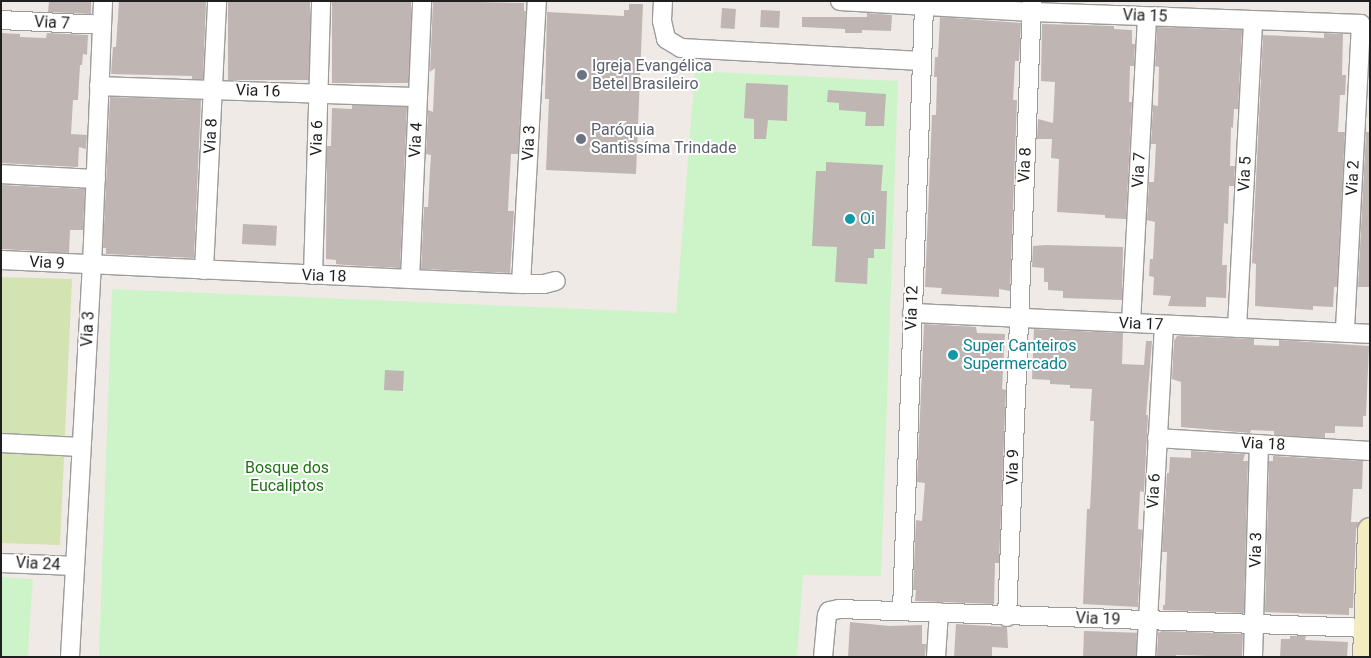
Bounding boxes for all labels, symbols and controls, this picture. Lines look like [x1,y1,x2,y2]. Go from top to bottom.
street label: Via 15 [1122,6,1168,26]
street label: Via 7 [34,12,70,34]
place label: Igreja Evangélica Betel Brasileiro [592,56,712,94]
marker: Igreja Evangélica Betel Brasileiro [576,69,588,81]
street label: Via 16 [235,81,281,101]
street label: Via 8 [200,118,222,154]
street label: Via 6 [307,120,327,156]
place label: Paróquia Santissíma Trindade [591,120,737,158]
street label: Via 4 [405,122,427,158]
street label: Via 3 [518,125,540,161]
marker: Paróquia Santissíma Trindade [575,133,587,145]
street label: Via 8 [1014,147,1036,183]
street label: Via 7 [1128,152,1150,188]
street label: Via 5 [1234,156,1256,192]
street label: Via 2 [1342,160,1364,196]
place label: Oi [860,209,875,229]
marker: Oi [844,213,856,225]
street label: Via 9 [29,252,65,274]
street label: Via 18 [301,266,347,286]
street label: Via 12 [902,285,922,331]
street label: Via 3 [77,311,99,347]
street label: Via 17 [1118,314,1164,334]
place label: Super Canteiros Supermercado [963,336,1076,374]
marker: Super Canteiros Supermercado [947,349,959,361]
street label: Via 18 [1240,433,1286,455]
street label: Via 9 [1003,449,1023,485]
park label: Bosque dos Eucaliptos [245,458,329,496]
street label: Via 6 [1143,473,1165,509]
street label: Via 3 [1246,532,1266,568]
street label: Via 24 [15,553,61,575]
street label: Via 19 [1075,609,1121,629]

